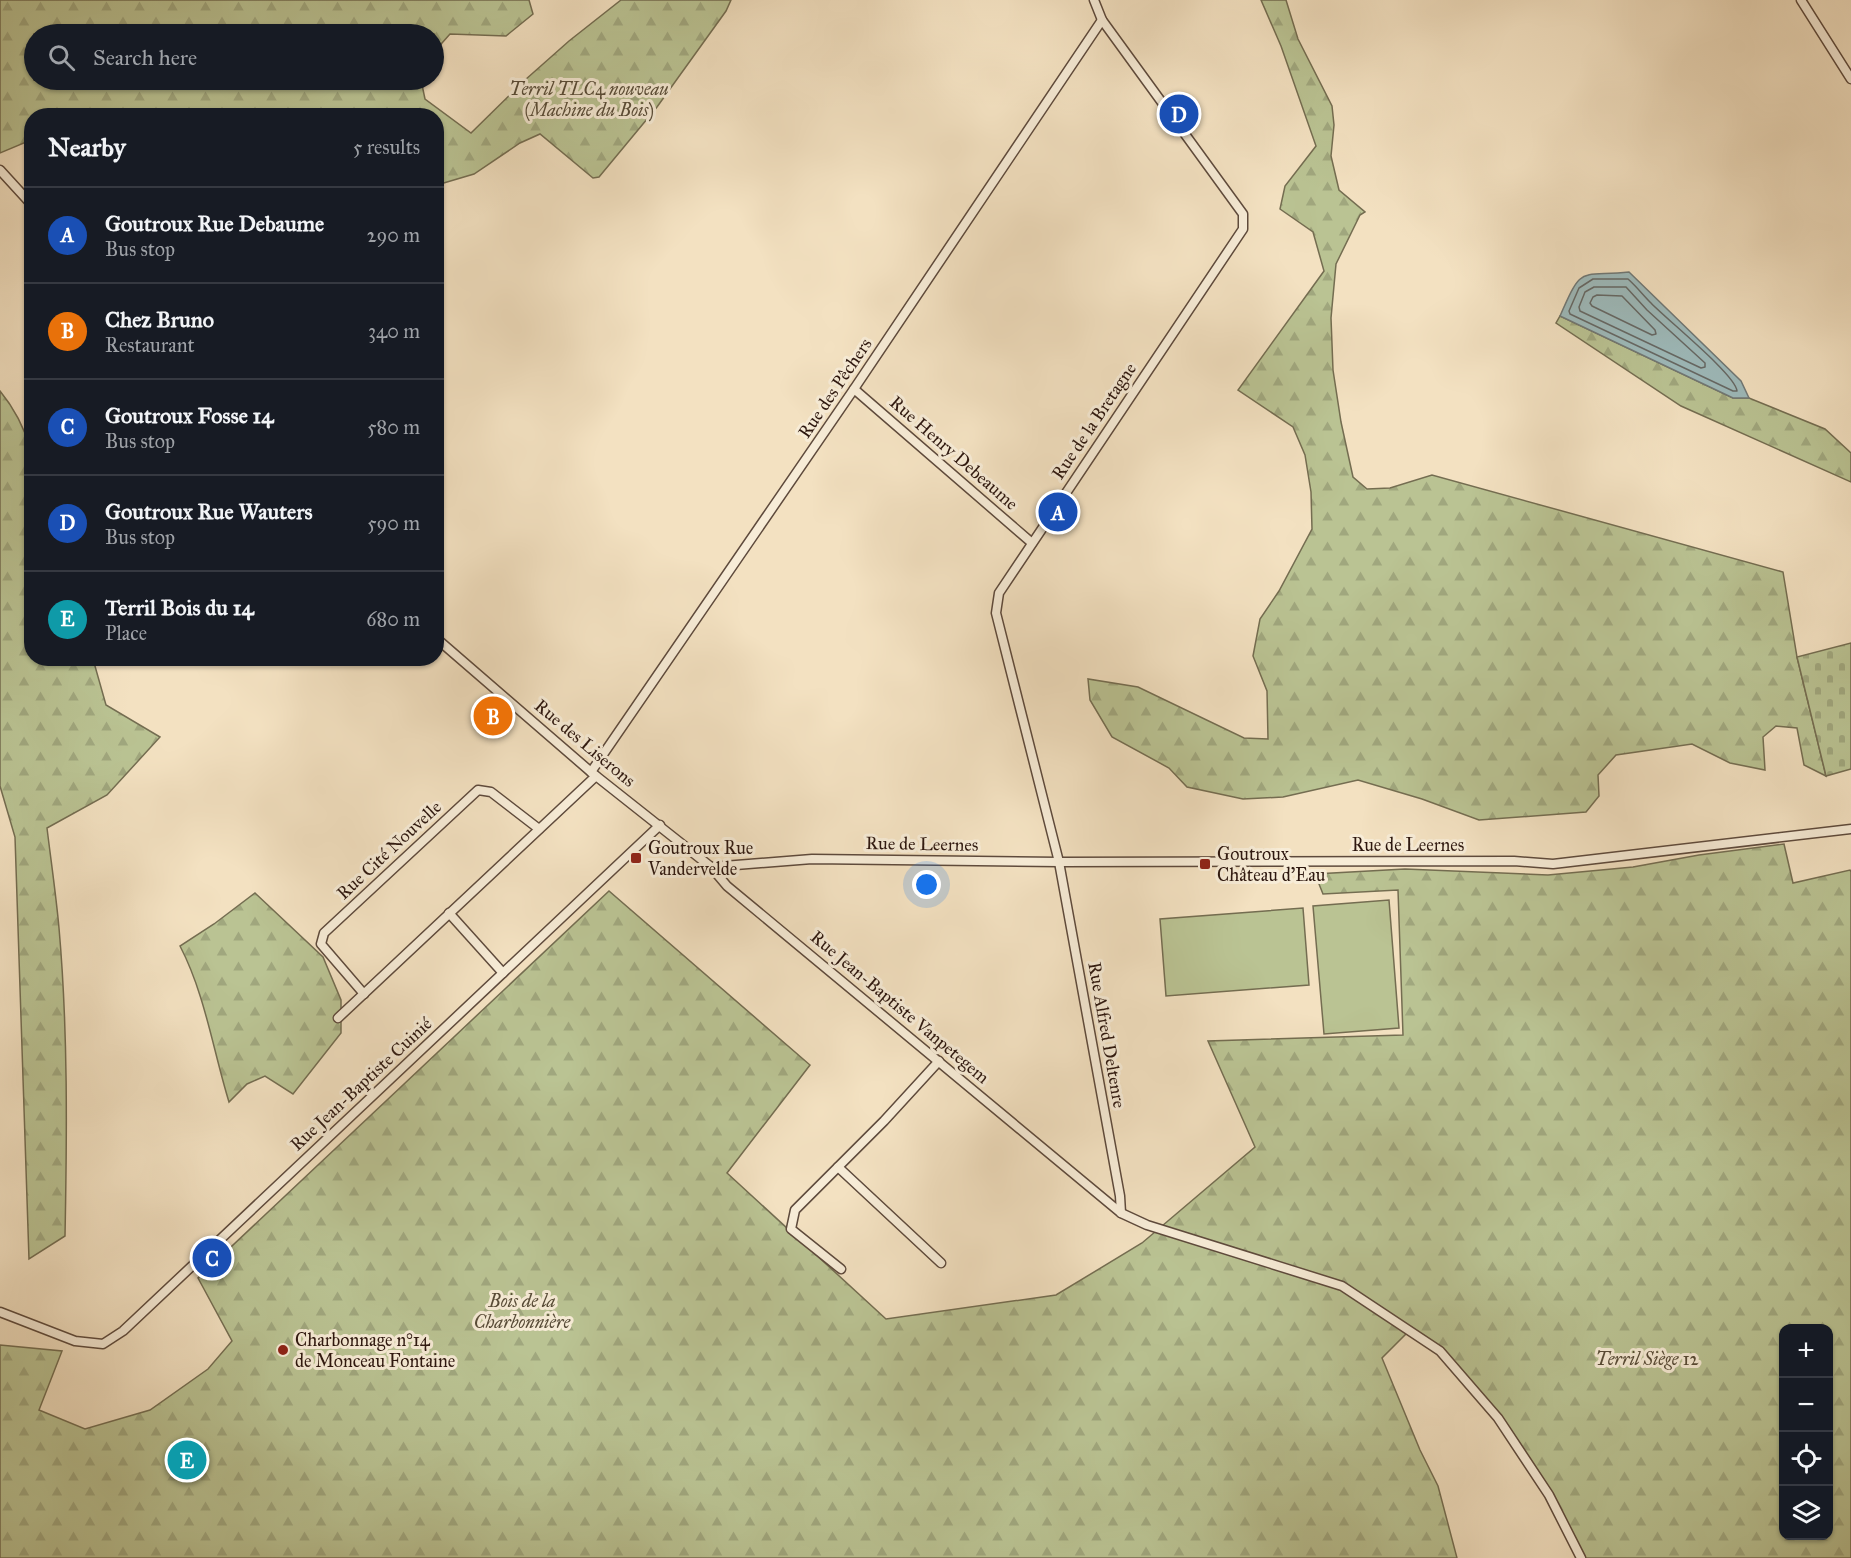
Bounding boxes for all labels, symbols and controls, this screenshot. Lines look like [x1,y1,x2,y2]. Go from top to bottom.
search box [24,24,444,90]
icon: search [45,41,78,74]
text: Search here [93,44,197,71]
park label: Terril TLC4 nouveau (Machine du Bois) [509,78,669,122]
pin: D [1160,92,1198,136]
text: Nearby [48,131,126,163]
text: 5 results [353,135,420,159]
text: Goutroux Rue Debaume [105,210,324,237]
text: A [61,223,74,247]
text: 290 m [367,223,420,247]
text: Bus stop [105,237,175,261]
text: Chez Bruno [105,306,214,333]
text: B [61,319,74,343]
text: 340 m [368,319,420,343]
text: Restaurant [105,333,195,357]
street label: Rue des Pêchers [793,334,877,442]
street label: Rue de la Bretagne [1047,359,1142,484]
street label: Rue Henry Debeaume [885,391,1023,515]
text: Goutroux Fosse 14 [105,402,274,429]
text: C [61,415,74,439]
text: 580 m [367,415,420,439]
text: Bus stop [105,429,175,453]
pin: A [1038,490,1078,534]
text: Goutroux Rue Wauters [105,498,312,525]
text: D [60,511,75,535]
text: 590 m [367,511,420,535]
text: Bus stop [105,525,175,549]
text: Terril Bois du 14 [105,594,254,621]
text: E [60,607,75,631]
text: 680 m [366,607,420,631]
text: Place [105,621,147,645]
pin: B [474,694,512,738]
street label: Rue des Liserons [530,694,640,792]
street label: Rue Cité Nouvelle [332,796,446,904]
street label: Rue de Leernes [865,832,979,856]
street label: Rue de Leernes [1352,834,1464,856]
place label: Goutroux Rue Vandervelde [647,837,753,880]
place label: Goutroux Château d'Eau [1217,843,1326,886]
marker: Goutroux Rue Vandervelde [629,851,643,865]
marker: Goutroux Château d'Eau [1198,857,1212,871]
your location [912,870,941,899]
street label: Rue Jean-Baptiste Vanpetegem [805,926,994,1089]
street label: Rue Alfred Deltenre [1083,960,1131,1110]
street label: Rue Jean-Baptiste Cuinié [286,1012,437,1156]
pin: C [192,1236,232,1280]
park label: Bois de la Charbonnière [474,1290,571,1333]
map controls [1779,1324,1833,1540]
button: + [1779,1324,1833,1378]
place label: Charbonnage n°14 de Monceau Fontaine [295,1329,455,1372]
marker: Charbonnage n°14 de Monceau Fontaine [276,1343,290,1357]
park label: Terril Siège 12 [1596,1348,1699,1370]
button: − [1779,1378,1833,1432]
button: locate [1779,1432,1833,1486]
pin: E [168,1438,207,1482]
button: layers [1779,1486,1833,1540]

